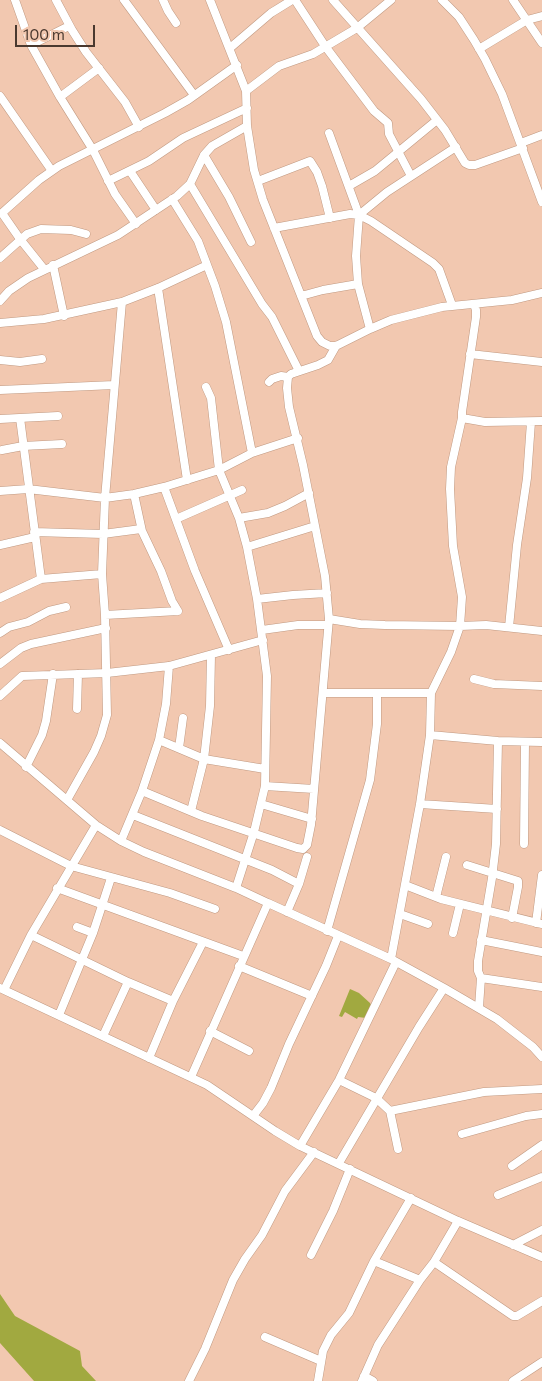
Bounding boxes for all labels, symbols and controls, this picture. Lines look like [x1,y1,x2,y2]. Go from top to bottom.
scale bar [18,15,98,47]
text: 100 m [23,25,65,43]

